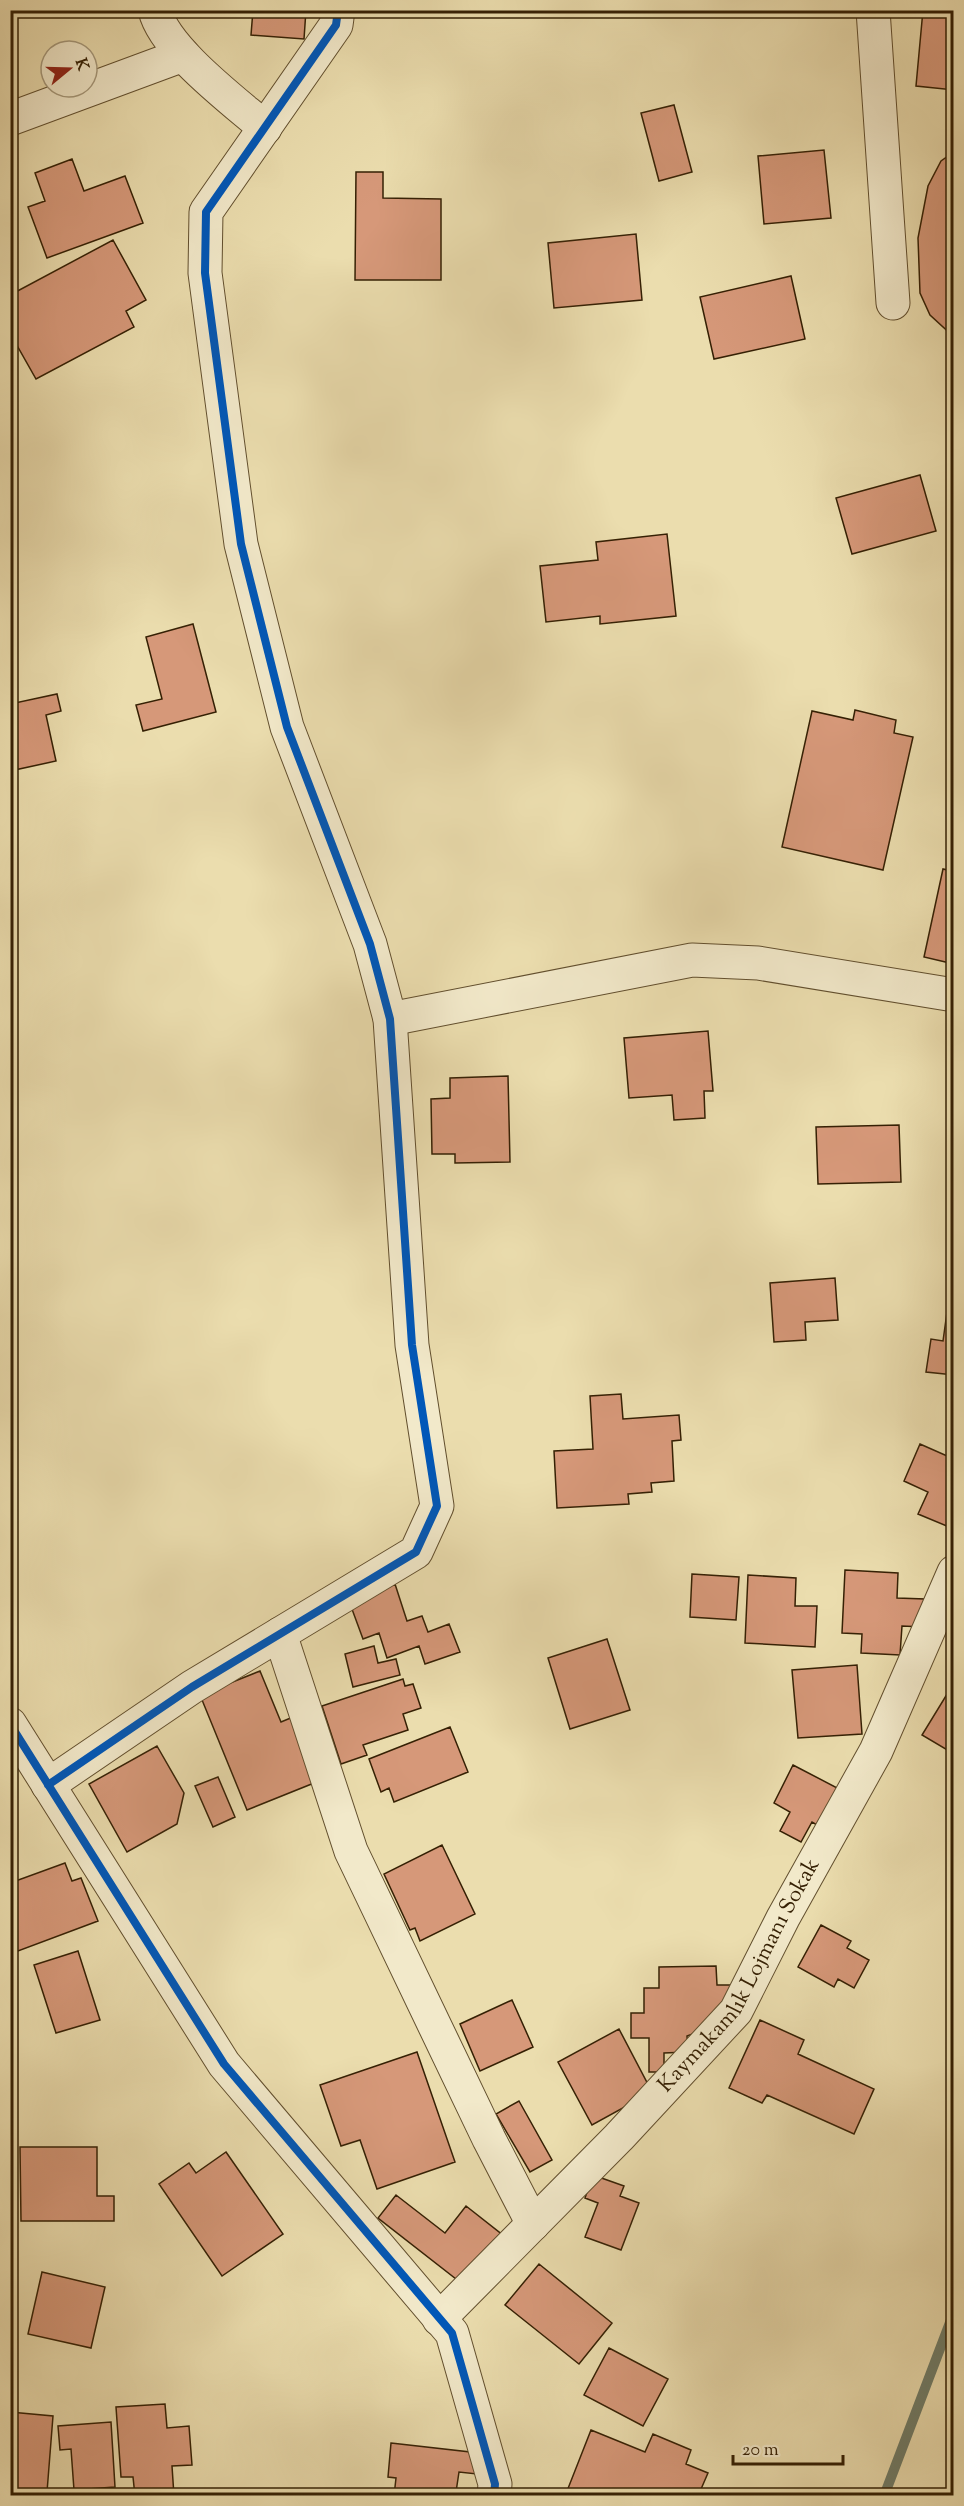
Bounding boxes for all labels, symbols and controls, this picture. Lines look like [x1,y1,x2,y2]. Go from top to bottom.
north arrow [39,39,99,99]
text: K [68,56,94,75]
street label: Kaymakamlık Lojmanı Sokak [651,1853,829,2101]
scale bar [733,2428,842,2466]
text: 20 m [742,2438,779,2464]

